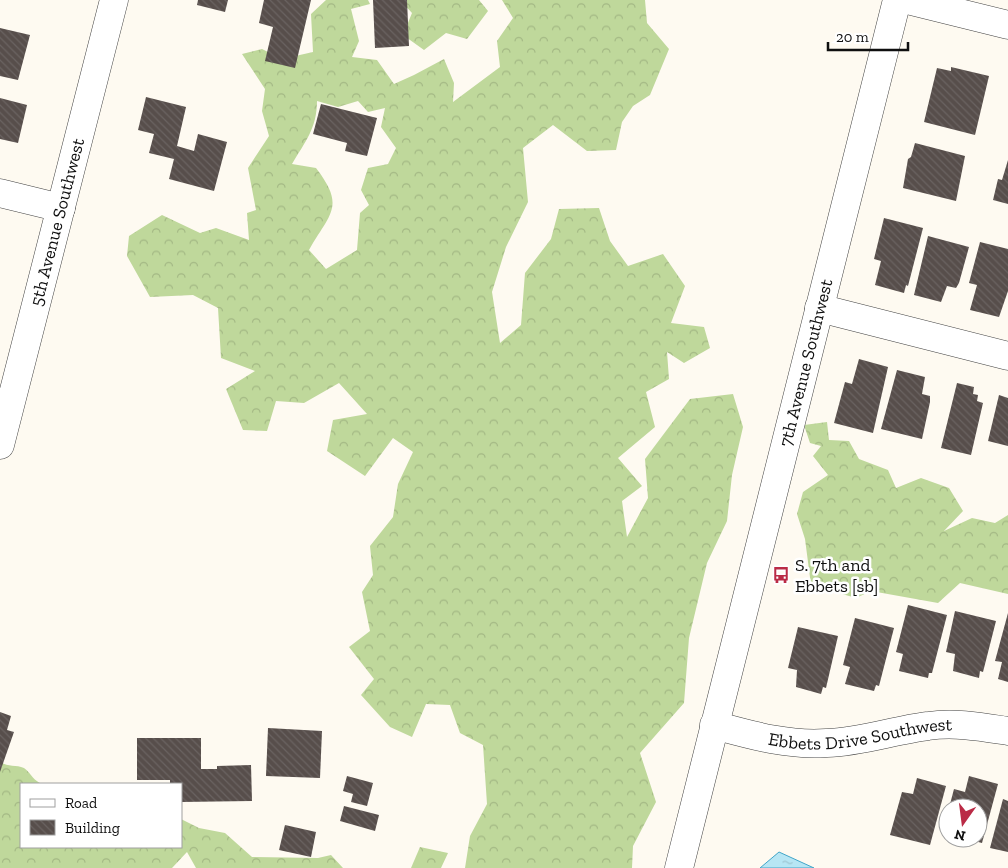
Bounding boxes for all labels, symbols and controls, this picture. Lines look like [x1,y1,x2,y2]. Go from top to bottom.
scale bar [828,20,908,52]
text: 20 m [836,28,869,46]
street label: 5th Avenue Southwest [25,136,89,309]
street label: 7th Avenue Southwest [774,276,838,449]
place label: S. 7th and Ebbets [sb] [795,554,878,597]
bus stop icon: S. 7th and Ebbets [sb] [771,565,791,585]
street label: Ebbets Drive Southwest [767,714,952,755]
legend [20,783,182,848]
text: Road [65,794,98,812]
north arrow [938,798,988,848]
text: Building [65,819,120,837]
text: N [952,826,967,845]

